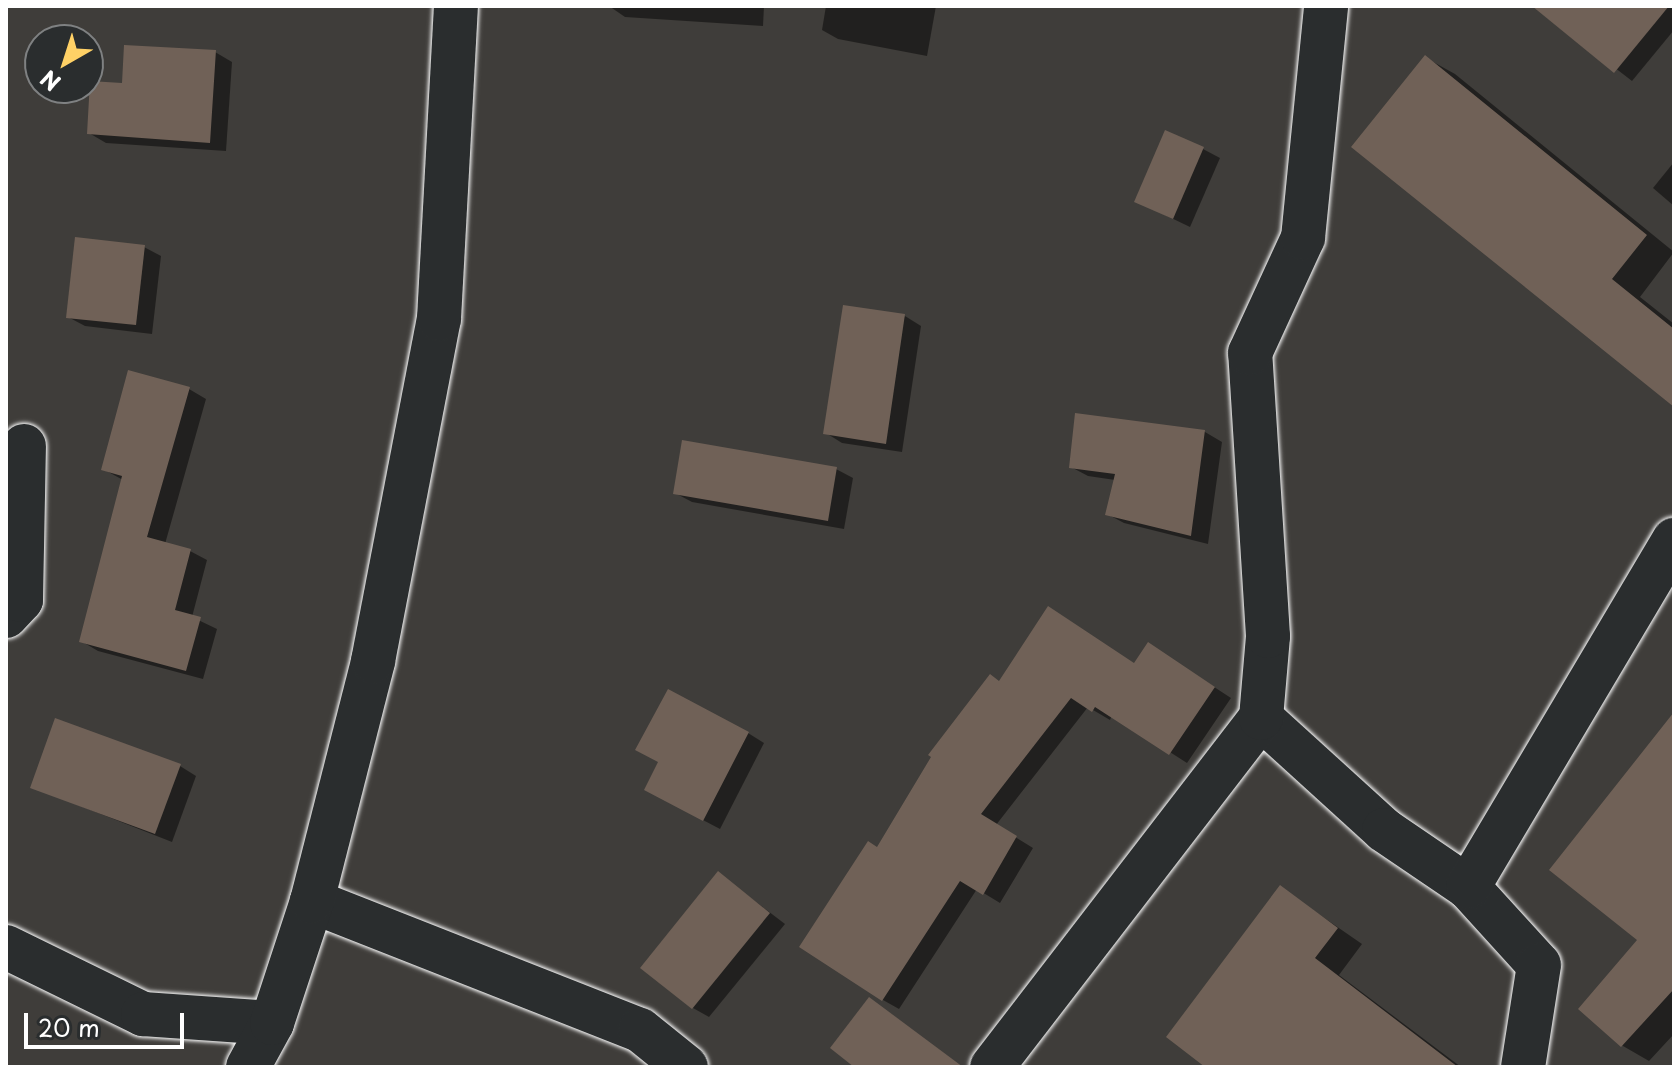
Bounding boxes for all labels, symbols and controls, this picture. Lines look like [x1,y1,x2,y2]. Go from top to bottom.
north arrow [24,24,104,104]
text: N [33,63,67,100]
scale bar [28,997,188,1047]
text: 20 m [38,1009,100,1045]

